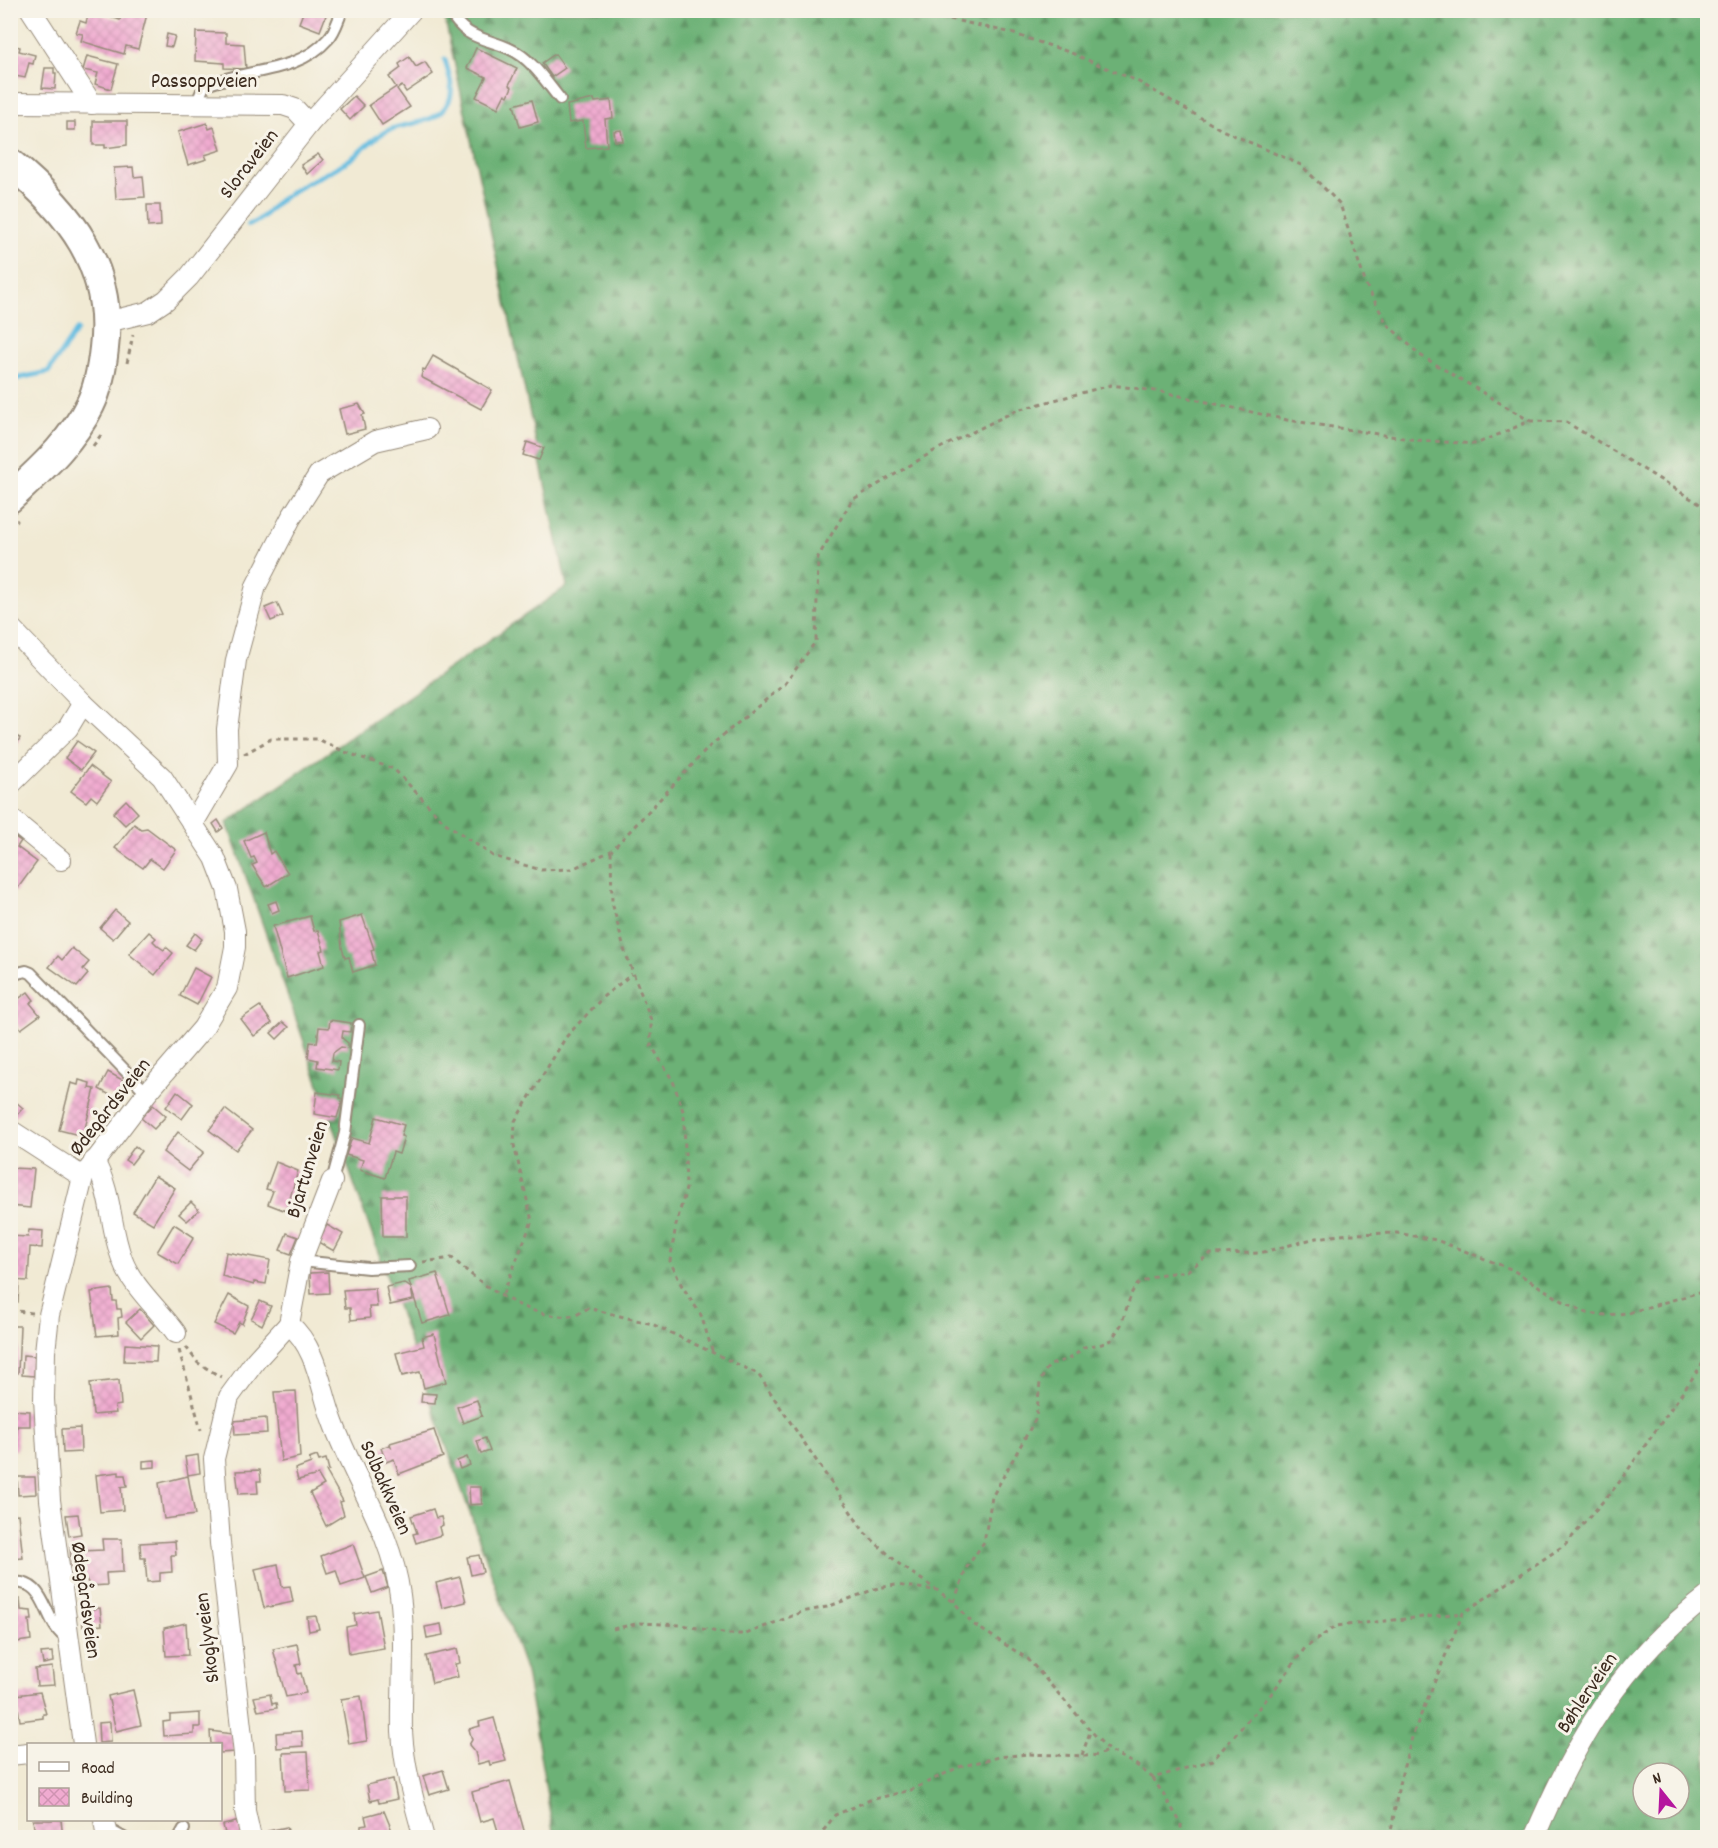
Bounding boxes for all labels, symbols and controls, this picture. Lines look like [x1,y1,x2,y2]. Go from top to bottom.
street label: Passoppveien [151,68,257,98]
street label: Sloraveien [213,123,287,206]
street label: Ødegårdsveien [63,1052,159,1163]
street label: Bjartunveien [280,1117,338,1222]
street label: Solbakkveien [350,1436,418,1540]
street label: Ødegårdsveien [61,1540,107,1661]
street label: Skoglyveien [189,1591,229,1684]
street label: Bøhlerveien [1550,1647,1627,1740]
legend [27,1743,222,1821]
text: Road [81,1757,115,1782]
north arrow [1631,1761,1691,1821]
text: N [1650,1767,1665,1791]
text: Building [81,1787,133,1812]

